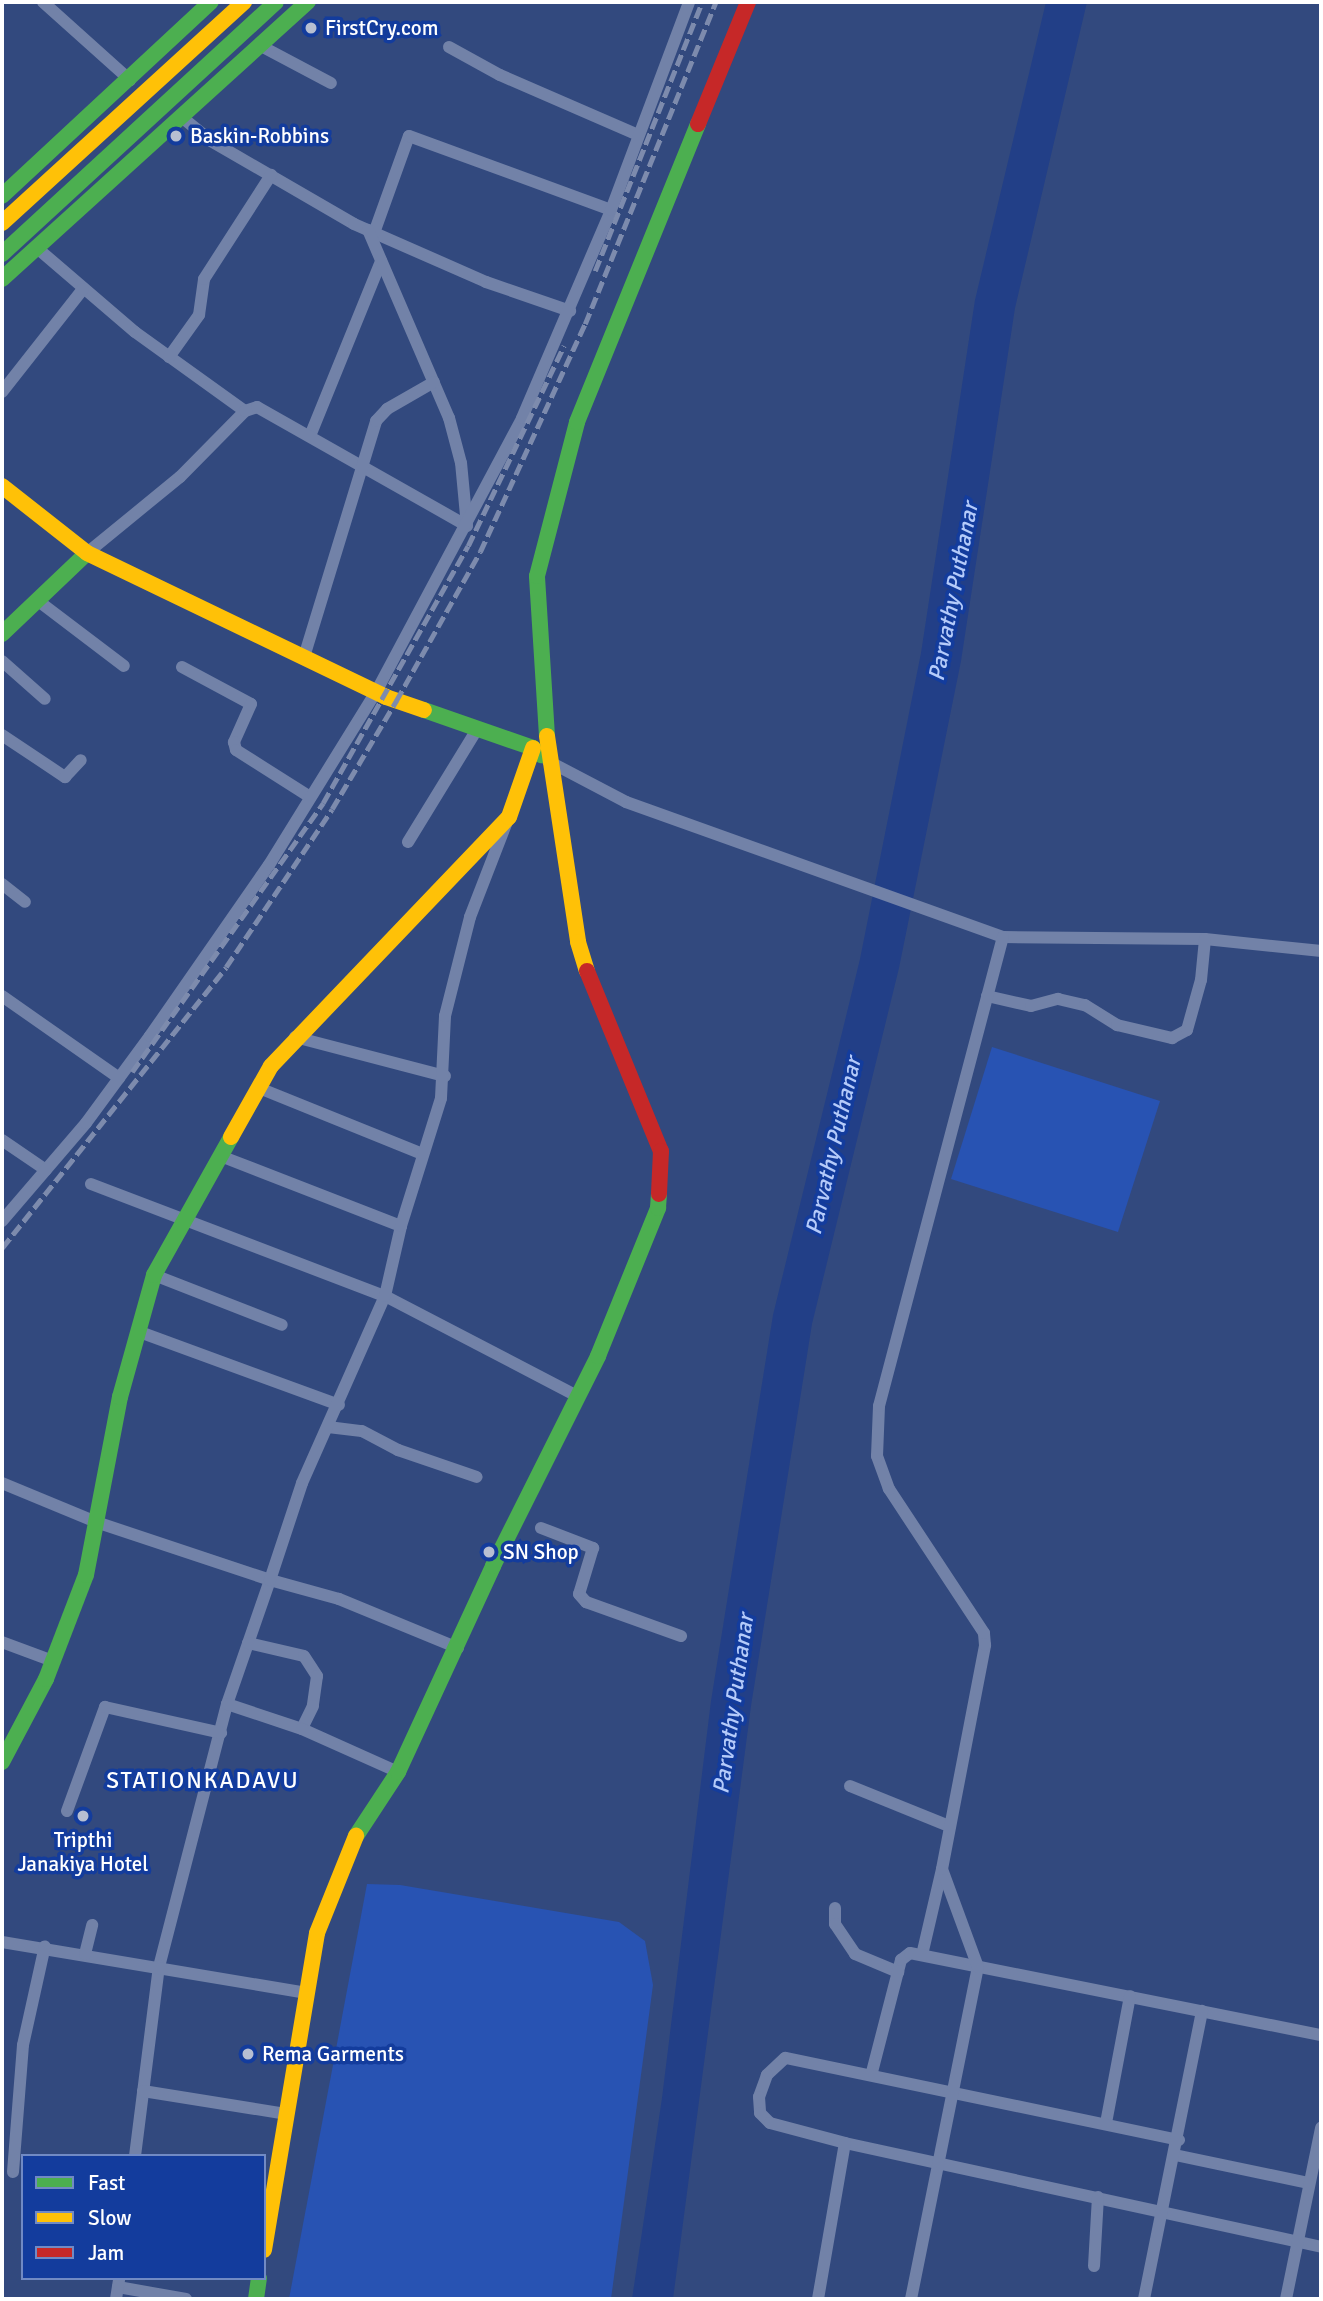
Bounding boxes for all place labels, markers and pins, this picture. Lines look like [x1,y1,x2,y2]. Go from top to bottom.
place label: FirstCry.com [325,15,439,41]
marker: FirstCry.com [303,20,319,36]
place label: Baskin-Robbins [190,123,329,149]
marker: Baskin-Robbins [168,128,184,144]
place label: SN Shop [503,1539,579,1565]
marker: SN Shop [481,1544,497,1560]
marker: Tripthi Janakiya Hotel [75,1808,91,1824]
place label: Tripthi Janakiya Hotel [17,1827,149,1877]
place label: Rema Garments [262,2041,404,2067]
marker: Rema Garments [240,2046,256,2062]

